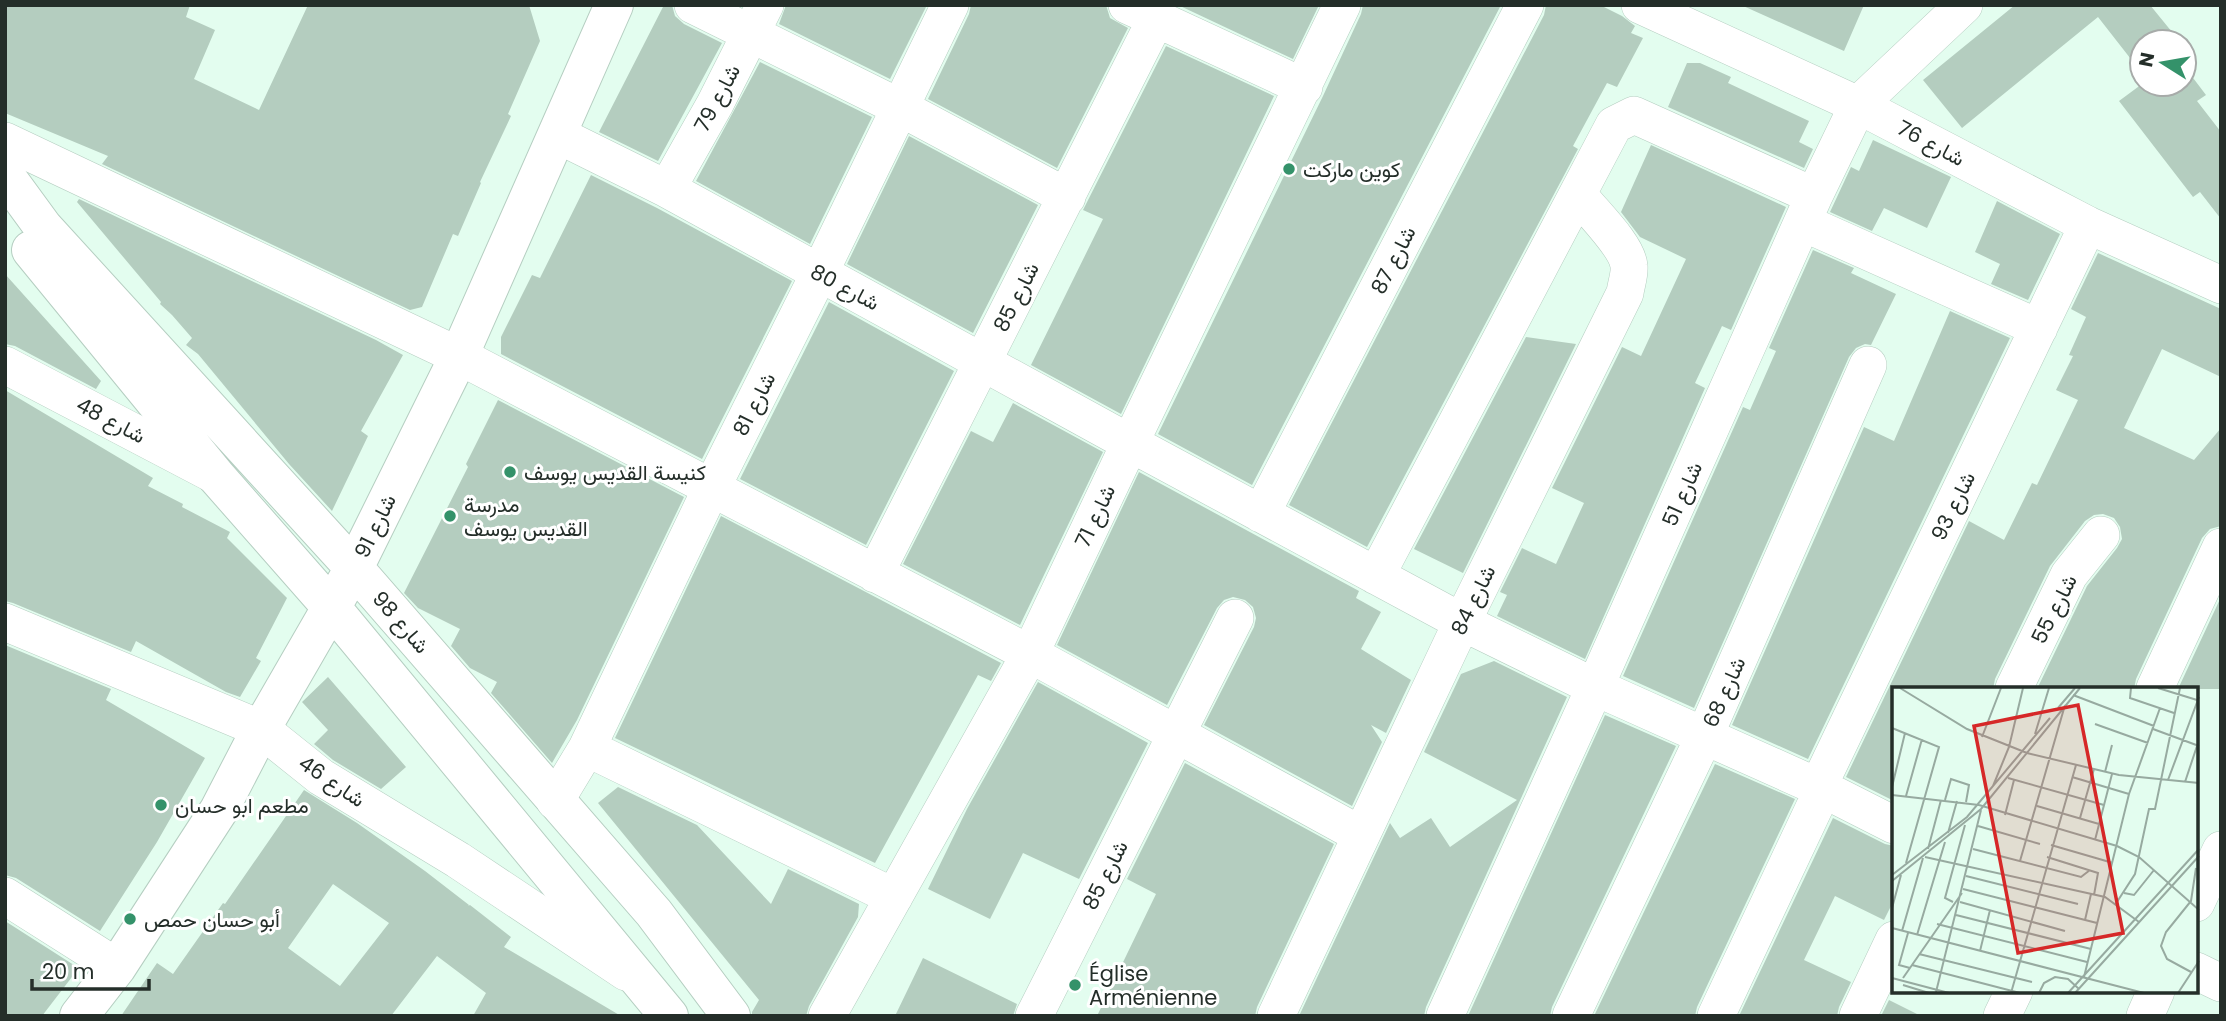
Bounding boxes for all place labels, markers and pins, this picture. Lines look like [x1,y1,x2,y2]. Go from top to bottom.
place label: كوين ماركت [1303,155,1400,184]
marker: كوين ماركت [1281,161,1297,177]
place label: كنيسة القديس يوسف [524,458,706,487]
marker: كنيسة القديس يوسف [502,464,518,480]
place label: مدرسة القديس يوسف [464,490,588,543]
marker: مدرسة القديس يوسف [442,508,458,524]
place label: مطعم ابو حسان [175,791,309,820]
marker: مطعم ابو حسان [153,797,169,813]
place label: أبو حسان حمص [144,905,280,934]
marker: أبو حسان حمص [122,911,138,927]
place label: Église Arménienne [1089,959,1217,1012]
marker: Église Arménienne [1067,977,1083,993]

